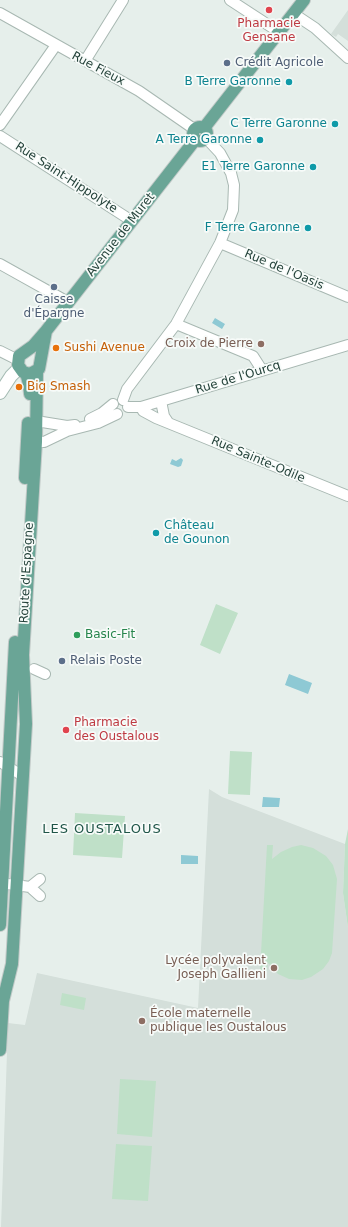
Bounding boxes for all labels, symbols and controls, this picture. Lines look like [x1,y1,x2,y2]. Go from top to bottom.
marker: Pharmacie Gensane [264,5,274,15]
place label: Pharmacie Gensane [237,17,301,45]
street label: Rue Fieux [69,49,127,89]
place label: Crédit Agricole [235,56,324,70]
marker: Crédit Agricole [222,58,232,68]
place label: B Terre Garonne [184,75,281,89]
marker: B Terre Garonne [284,77,294,87]
place label: C Terre Garonne [230,117,327,131]
marker: C Terre Garonne [330,119,340,129]
place label: A Terre Garonne [155,133,252,147]
marker: A Terre Garonne [255,135,265,145]
street label: Rue Saint-Hippolyte [12,140,120,216]
place label: E1 Terre Garonne [201,160,305,174]
marker: E1 Terre Garonne [308,162,318,172]
street label: Avenue de Muret [84,190,158,280]
place label: F Terre Garonne [205,221,300,235]
marker: F Terre Garonne [303,223,313,233]
street label: Rue de l'Oasis [242,247,326,293]
marker: Caisse d'Épargne [49,282,59,292]
place label: Caisse d'Épargne [24,293,84,321]
place label: Croix de Pierre [165,337,253,351]
marker: Croix de Pierre [256,339,266,349]
place label: Sushi Avenue [64,341,145,355]
marker: Sushi Avenue [51,343,61,353]
street label: Rue de l'Ourcq [194,358,282,398]
place label: Big Smash [27,380,91,394]
marker: Big Smash [14,382,24,392]
street label: Rue Sainte-Odile [209,434,307,486]
place label: Château de Gounon [164,519,230,547]
street label: Route d'Espagne [17,522,37,624]
marker: Château de Gounon [151,528,161,538]
place label: Basic-Fit [85,628,135,642]
marker: Basic-Fit [72,630,82,640]
place label: Relais Poste [70,654,142,668]
marker: Relais Poste [57,656,67,666]
place label: Pharmacie des Oustalous [74,716,159,744]
marker: Pharmacie des Oustalous [61,725,71,735]
district label: LES OUSTALOUS [42,822,162,838]
place label: Lycée polyvalent Joseph Gallieni [165,954,266,982]
marker: Lycée polyvalent Joseph Gallieni [269,963,279,973]
place label: École maternelle publique les Oustalous [150,1007,287,1035]
marker: École maternelle publique les Oustalous [137,1016,147,1026]

